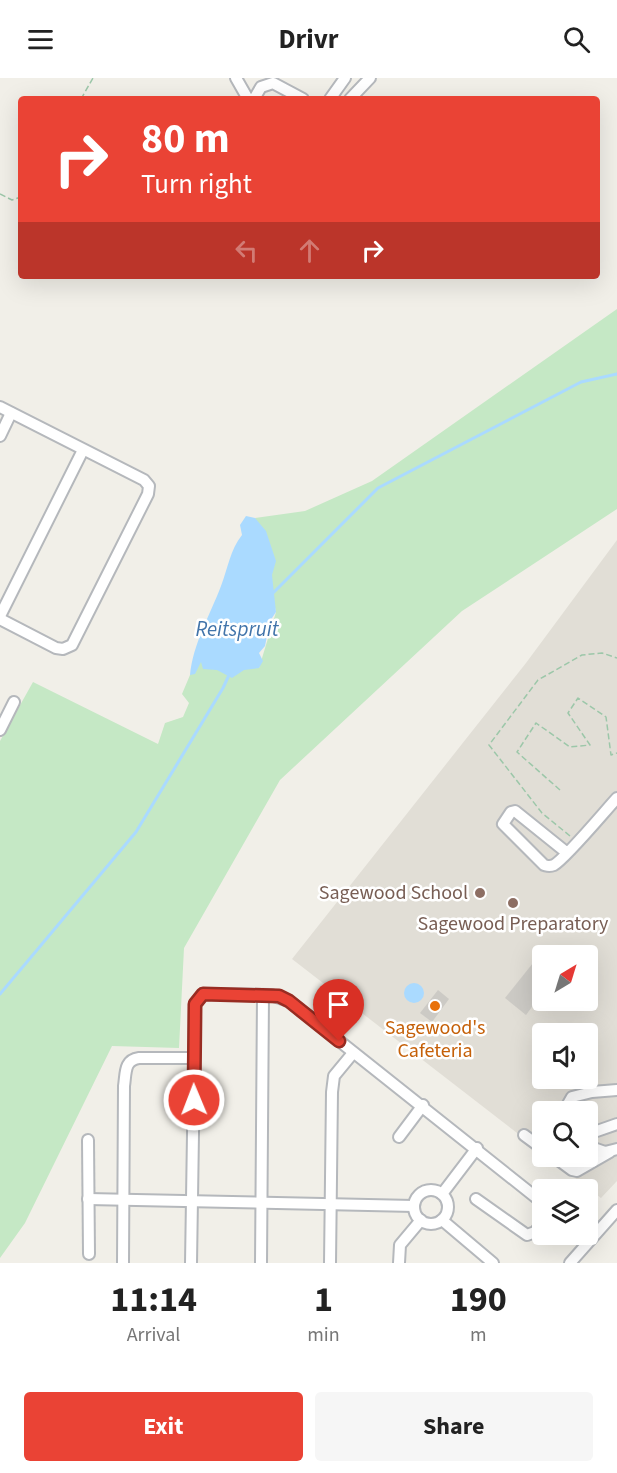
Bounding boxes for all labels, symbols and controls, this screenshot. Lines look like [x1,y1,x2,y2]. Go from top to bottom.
text: Drivr [278,20,339,59]
icon: menu [24,23,57,56]
icon: search [560,23,593,56]
text: 80 m [141,109,230,169]
icon: right [42,120,120,198]
text: Turn right [141,165,252,204]
icon: left [230,234,263,267]
icon: ahead [293,234,326,267]
icon: right [356,234,389,267]
water label: Reitspruit [196,614,280,644]
place label: Sagewood School [319,879,468,907]
marker: Sagewood School [473,886,487,900]
marker: Sagewood Preparatory [506,896,520,910]
place label: Sagewood Preparatory [418,910,609,938]
north arrow [532,945,598,1011]
map controls [532,945,598,1245]
pin [313,979,364,1041]
icon: arrive [322,988,355,1021]
marker: Sagewood's Cafeteria [428,999,442,1013]
place label: Sagewood's Cafeteria [385,1014,485,1065]
button: sound [532,1023,598,1089]
position arrow [162,1068,226,1132]
button: search [532,1101,598,1167]
button: layers [532,1179,598,1245]
text: 11:14 [110,1274,197,1325]
text: 1 [314,1274,333,1325]
text: 190 [450,1274,507,1325]
text: Arrival [127,1321,180,1349]
text: min [307,1321,340,1349]
text: m [470,1321,487,1349]
button: Exit [24,1392,303,1461]
button: Share [315,1392,593,1461]

